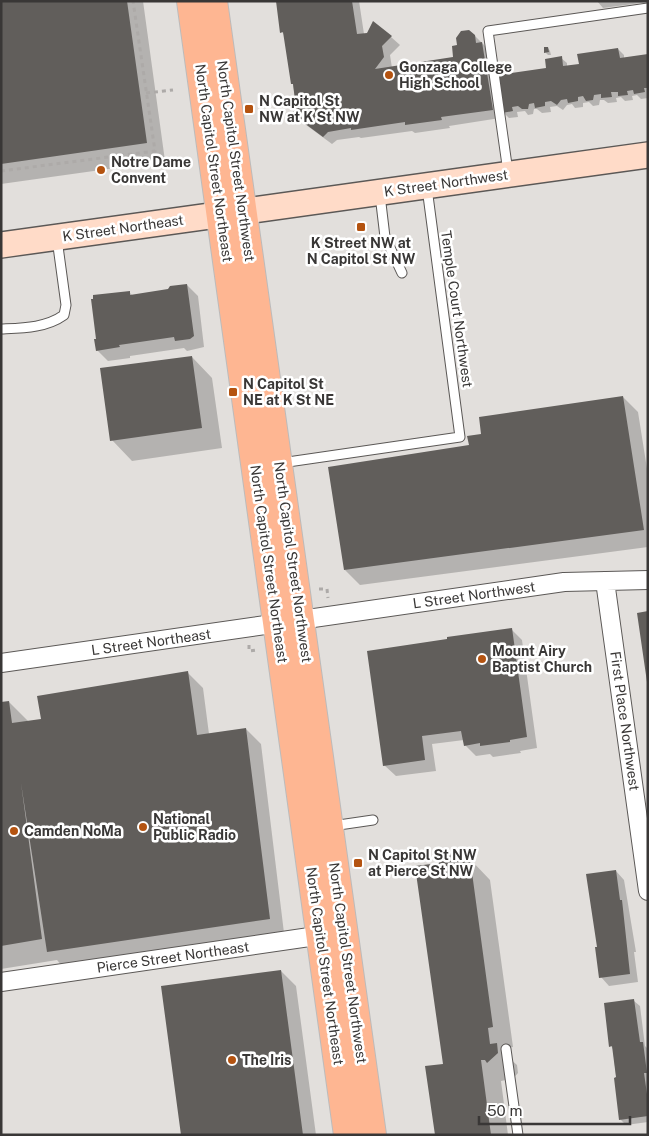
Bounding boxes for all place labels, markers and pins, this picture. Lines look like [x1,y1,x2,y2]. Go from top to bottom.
place label: Gonzaga College High School [399,59,512,91]
marker: Gonzaga College High School [383,69,395,81]
place label: N Capitol St NW at K St NW [259,93,360,125]
marker: N Capitol St NW at K St NW [243,103,255,115]
place label: Notre Dame Convent [111,154,191,186]
marker: Notre Dame Convent [95,164,107,176]
marker: K Street NW at N Capitol St NW [355,221,367,233]
place label: K Street NW at N Capitol St NW [307,235,416,267]
place label: N Capitol St NE at K St NE [243,376,334,408]
marker: N Capitol St NE at K St NE [227,386,239,398]
place label: Mount Airy Baptist Church [492,643,592,675]
marker: Mount Airy Baptist Church [476,653,488,665]
place label: National Public Radio [153,811,236,843]
marker: National Public Radio [137,821,149,833]
place label: Camden NoMa [24,823,122,839]
marker: Camden NoMa [8,825,20,837]
place label: N Capitol St NW at Pierce St NW [368,847,477,879]
marker: N Capitol St NW at Pierce St NW [352,857,364,869]
place label: The Iris [242,1052,291,1068]
marker: The Iris [226,1054,238,1066]

